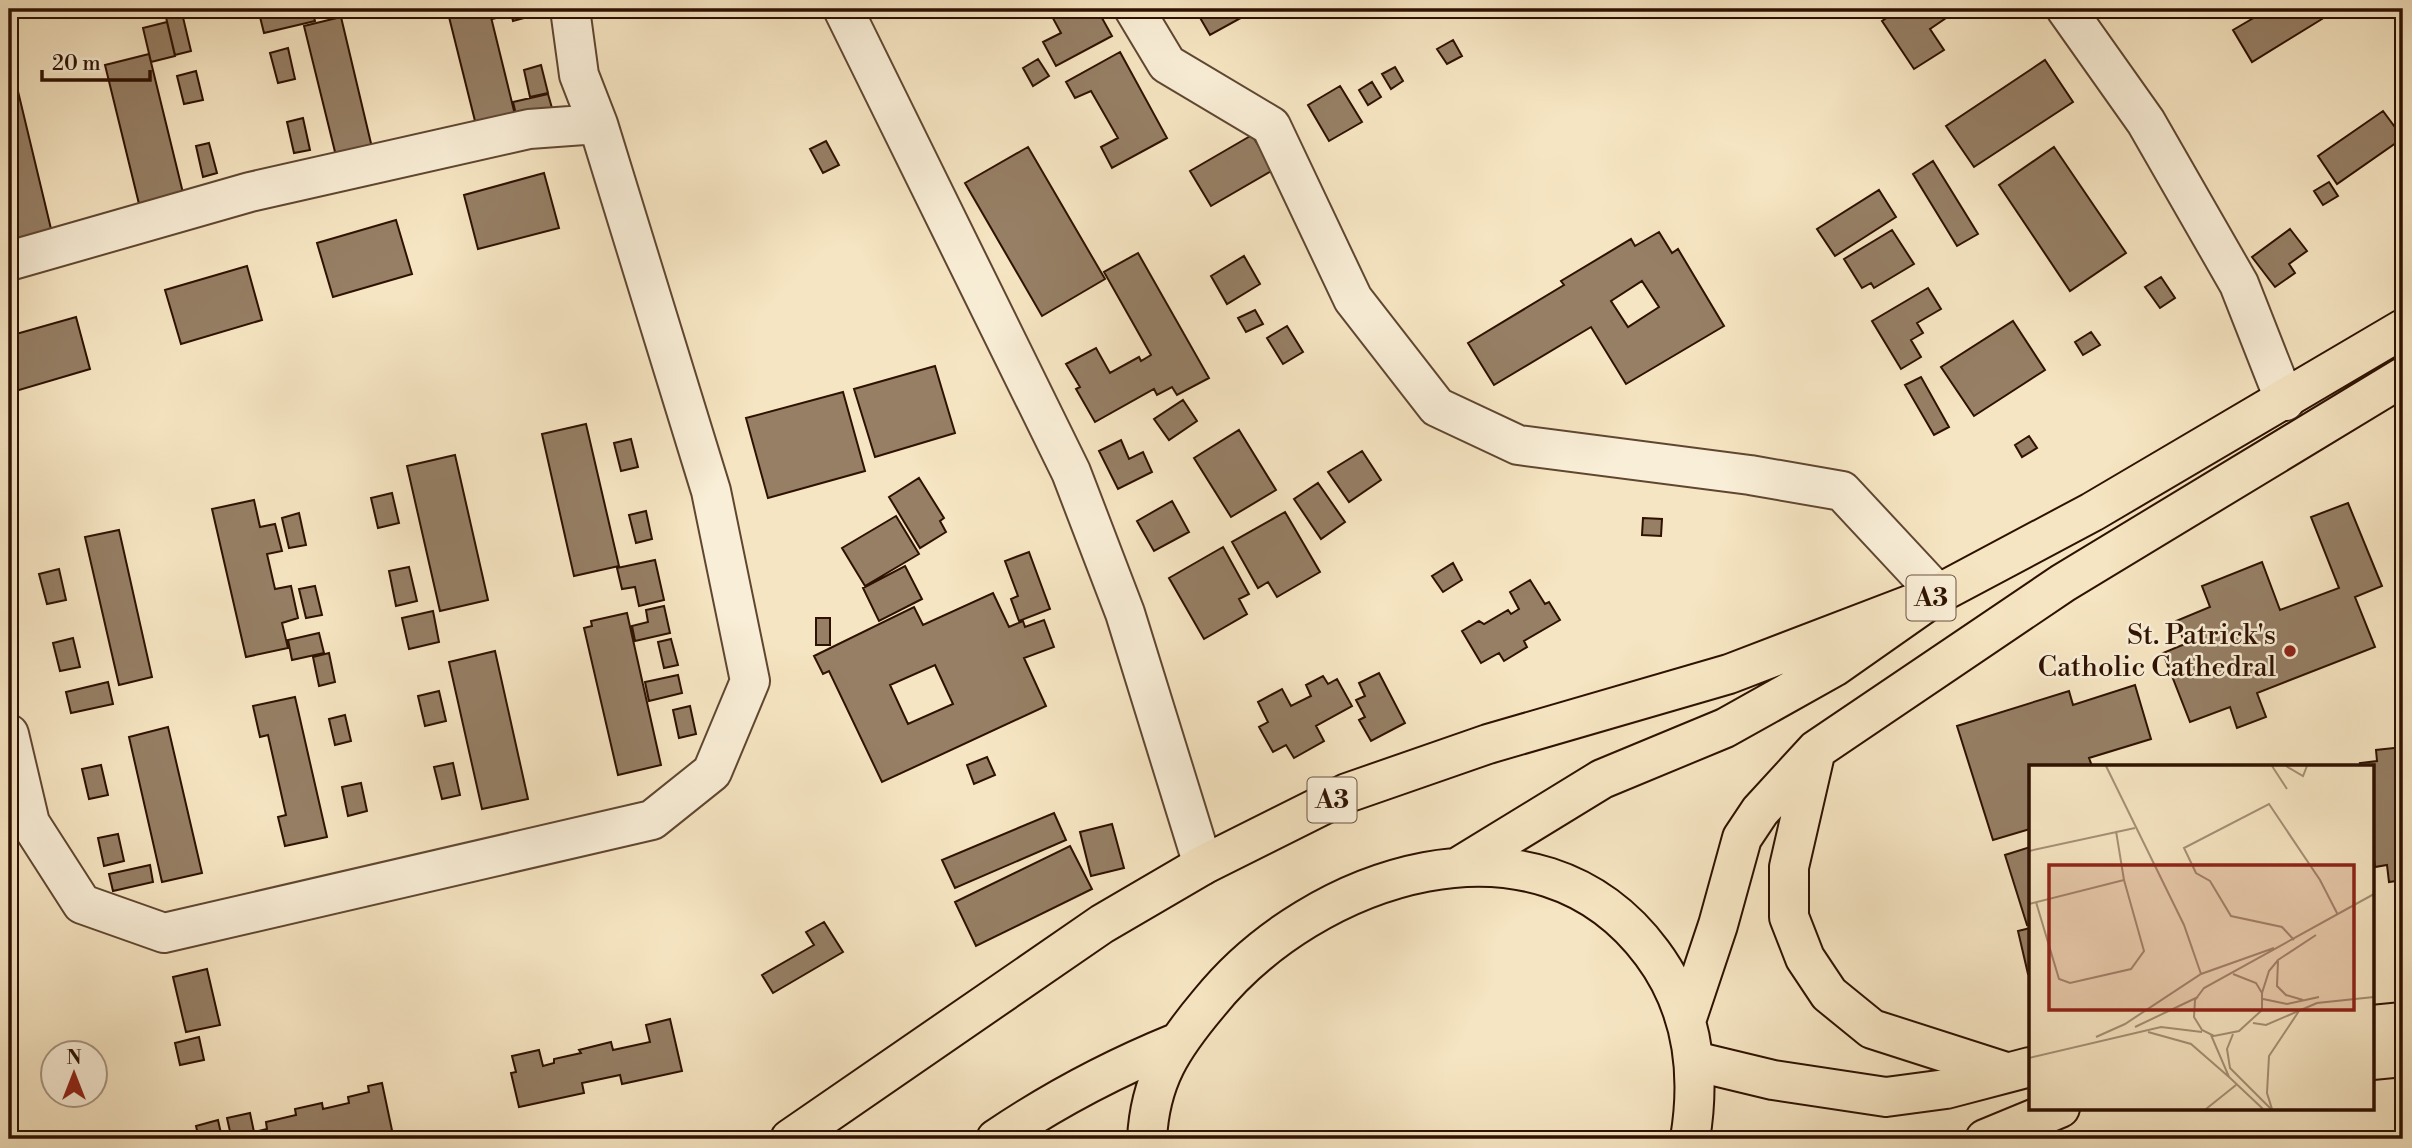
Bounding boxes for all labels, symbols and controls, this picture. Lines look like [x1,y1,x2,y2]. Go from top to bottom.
scale bar [42,38,150,82]
text: 20 m [52,51,101,77]
road number: A3 [1906,576,1955,620]
place label: St. Patrick's Catholic Cathedral [2038,618,2276,685]
marker: St. Patrick's Catholic Cathedral [2282,643,2298,659]
inset map [2029,765,2374,1110]
road number: A3 [1308,778,1356,822]
north arrow [38,1040,108,1110]
text: N [66,1046,82,1070]

